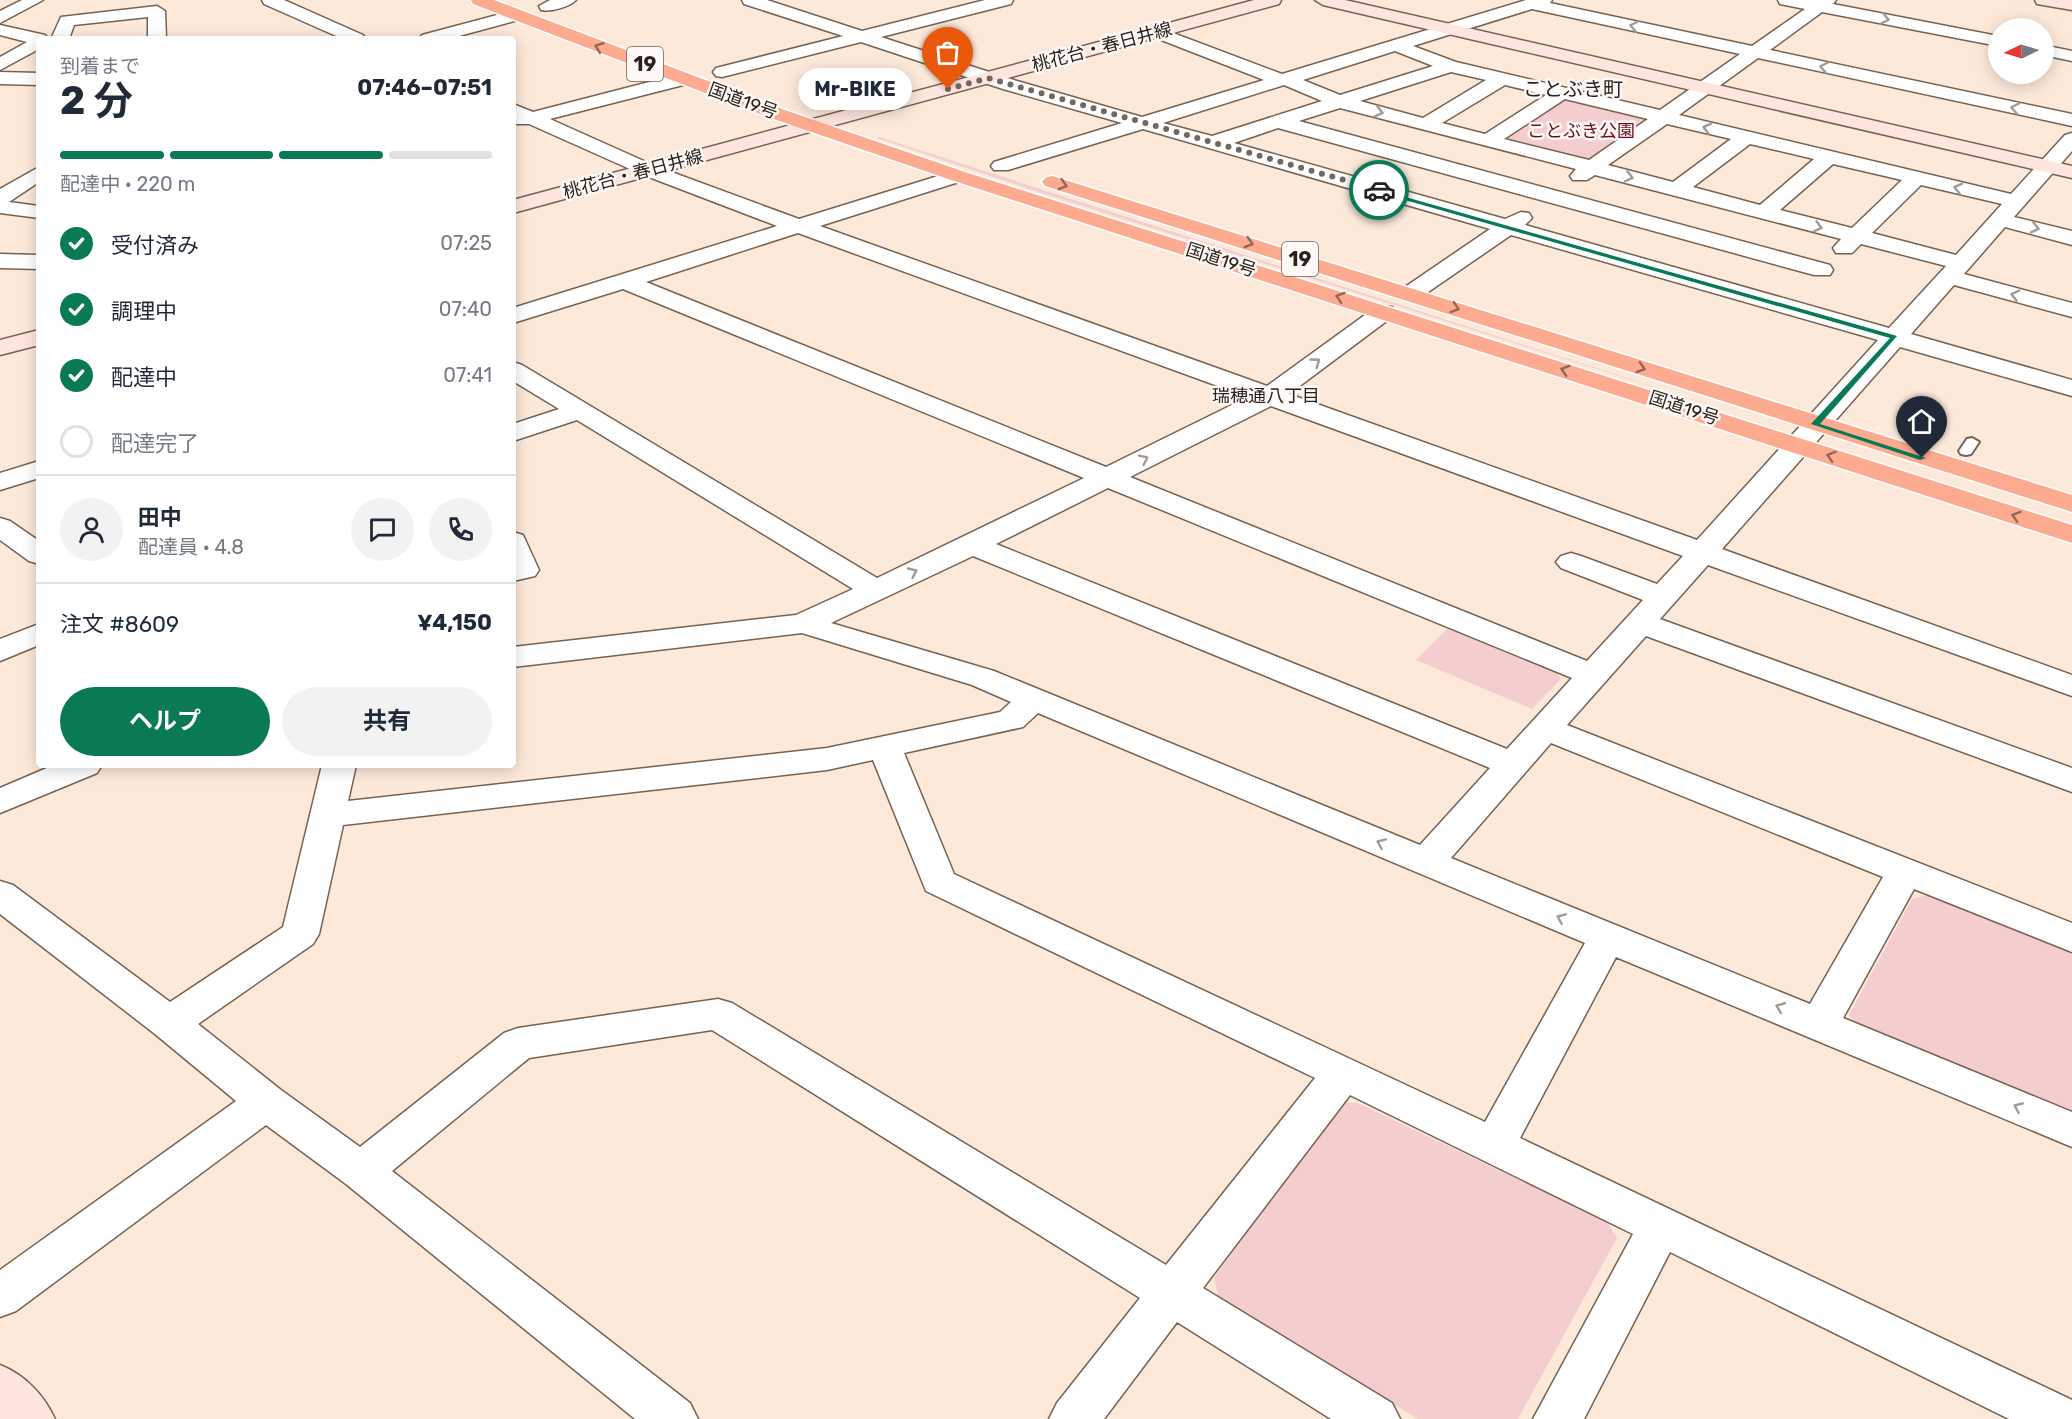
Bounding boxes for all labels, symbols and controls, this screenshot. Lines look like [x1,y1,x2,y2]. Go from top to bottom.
one-way arrow [1879,12,1889,25]
street label: 桃花台・春日井線 [1030,18,1174,76]
north arrow [1988,18,2054,84]
map controls [1988,18,2054,84]
one-way arrow [1629,20,1639,33]
pin [922,27,973,89]
icon: bag [931,36,964,69]
one-way arrow [594,41,605,54]
road number: 19 [627,47,663,81]
text: 到着まで [60,54,140,78]
one-way arrow [1819,61,1829,74]
callout: Mr-BIKE [798,68,912,110]
text: 07:46–07:51 [357,74,492,101]
text: Mr-BIKE [814,77,896,101]
district label: ことぶき町 [1523,77,1623,101]
text: 2 分 [60,78,133,124]
street label: 国道19号 [705,78,781,124]
one-way arrow [2010,102,2020,115]
one-way arrow [1374,105,1384,118]
park label: ことぶき公園 [1527,120,1635,142]
one-way arrow [1702,122,1712,135]
street label: 桃花台・春日井線 [561,145,705,203]
courier [1349,160,1409,220]
one-way arrow [1624,170,1634,183]
text: 配達中 · 220 m [60,172,195,196]
icon: car [1363,174,1396,207]
one-way arrow [1057,178,1068,191]
one-way arrow [1953,182,1963,195]
one-way arrow [1813,219,1823,232]
one-way arrow [2030,221,2040,234]
icon: check [60,227,93,260]
text: 07:25 [440,231,492,255]
text: 受付済み [111,232,199,259]
one-way arrow [1243,236,1254,249]
street label: 国道19号 [1183,238,1259,282]
road number: 19 [1282,242,1318,276]
one-way arrow [2011,289,2021,302]
one-way arrow [1335,292,1346,305]
icon: check [60,293,93,326]
text: 07:40 [439,297,492,321]
text: 調理中 [111,298,177,325]
one-way arrow [1449,301,1460,314]
one-way arrow [1309,358,1320,369]
icon: check [60,359,93,392]
one-way arrow [1635,361,1646,373]
text: 07:41 [443,363,492,387]
text: 配達中 [111,364,177,391]
one-way arrow [1560,365,1571,377]
district label: 瑞穂通八丁目 [1212,385,1320,407]
street label: 国道19号 [1646,386,1722,430]
pin [1896,396,1947,458]
icon: home [1905,405,1938,438]
text: 配達完了 [111,430,199,457]
one-way arrow [1826,451,1837,463]
one-way arrow [1138,454,1149,466]
button: person [60,498,123,561]
button: chat [351,498,414,561]
button: phone [429,498,492,561]
text: 田中 [138,504,182,531]
one-way arrow [2011,511,2022,523]
text: 配達員 · 4.8 [138,535,244,559]
one-way arrow [906,568,917,580]
text: ¥4,150 [417,609,492,636]
text: 注文 #8609 [60,611,179,638]
button: ヘルプ [60,687,270,756]
button: 共有 [282,687,492,756]
one-way arrow [1376,838,1387,850]
one-way arrow [1556,913,1567,925]
one-way arrow [1775,1002,1786,1015]
one-way arrow [2013,1102,2024,1114]

